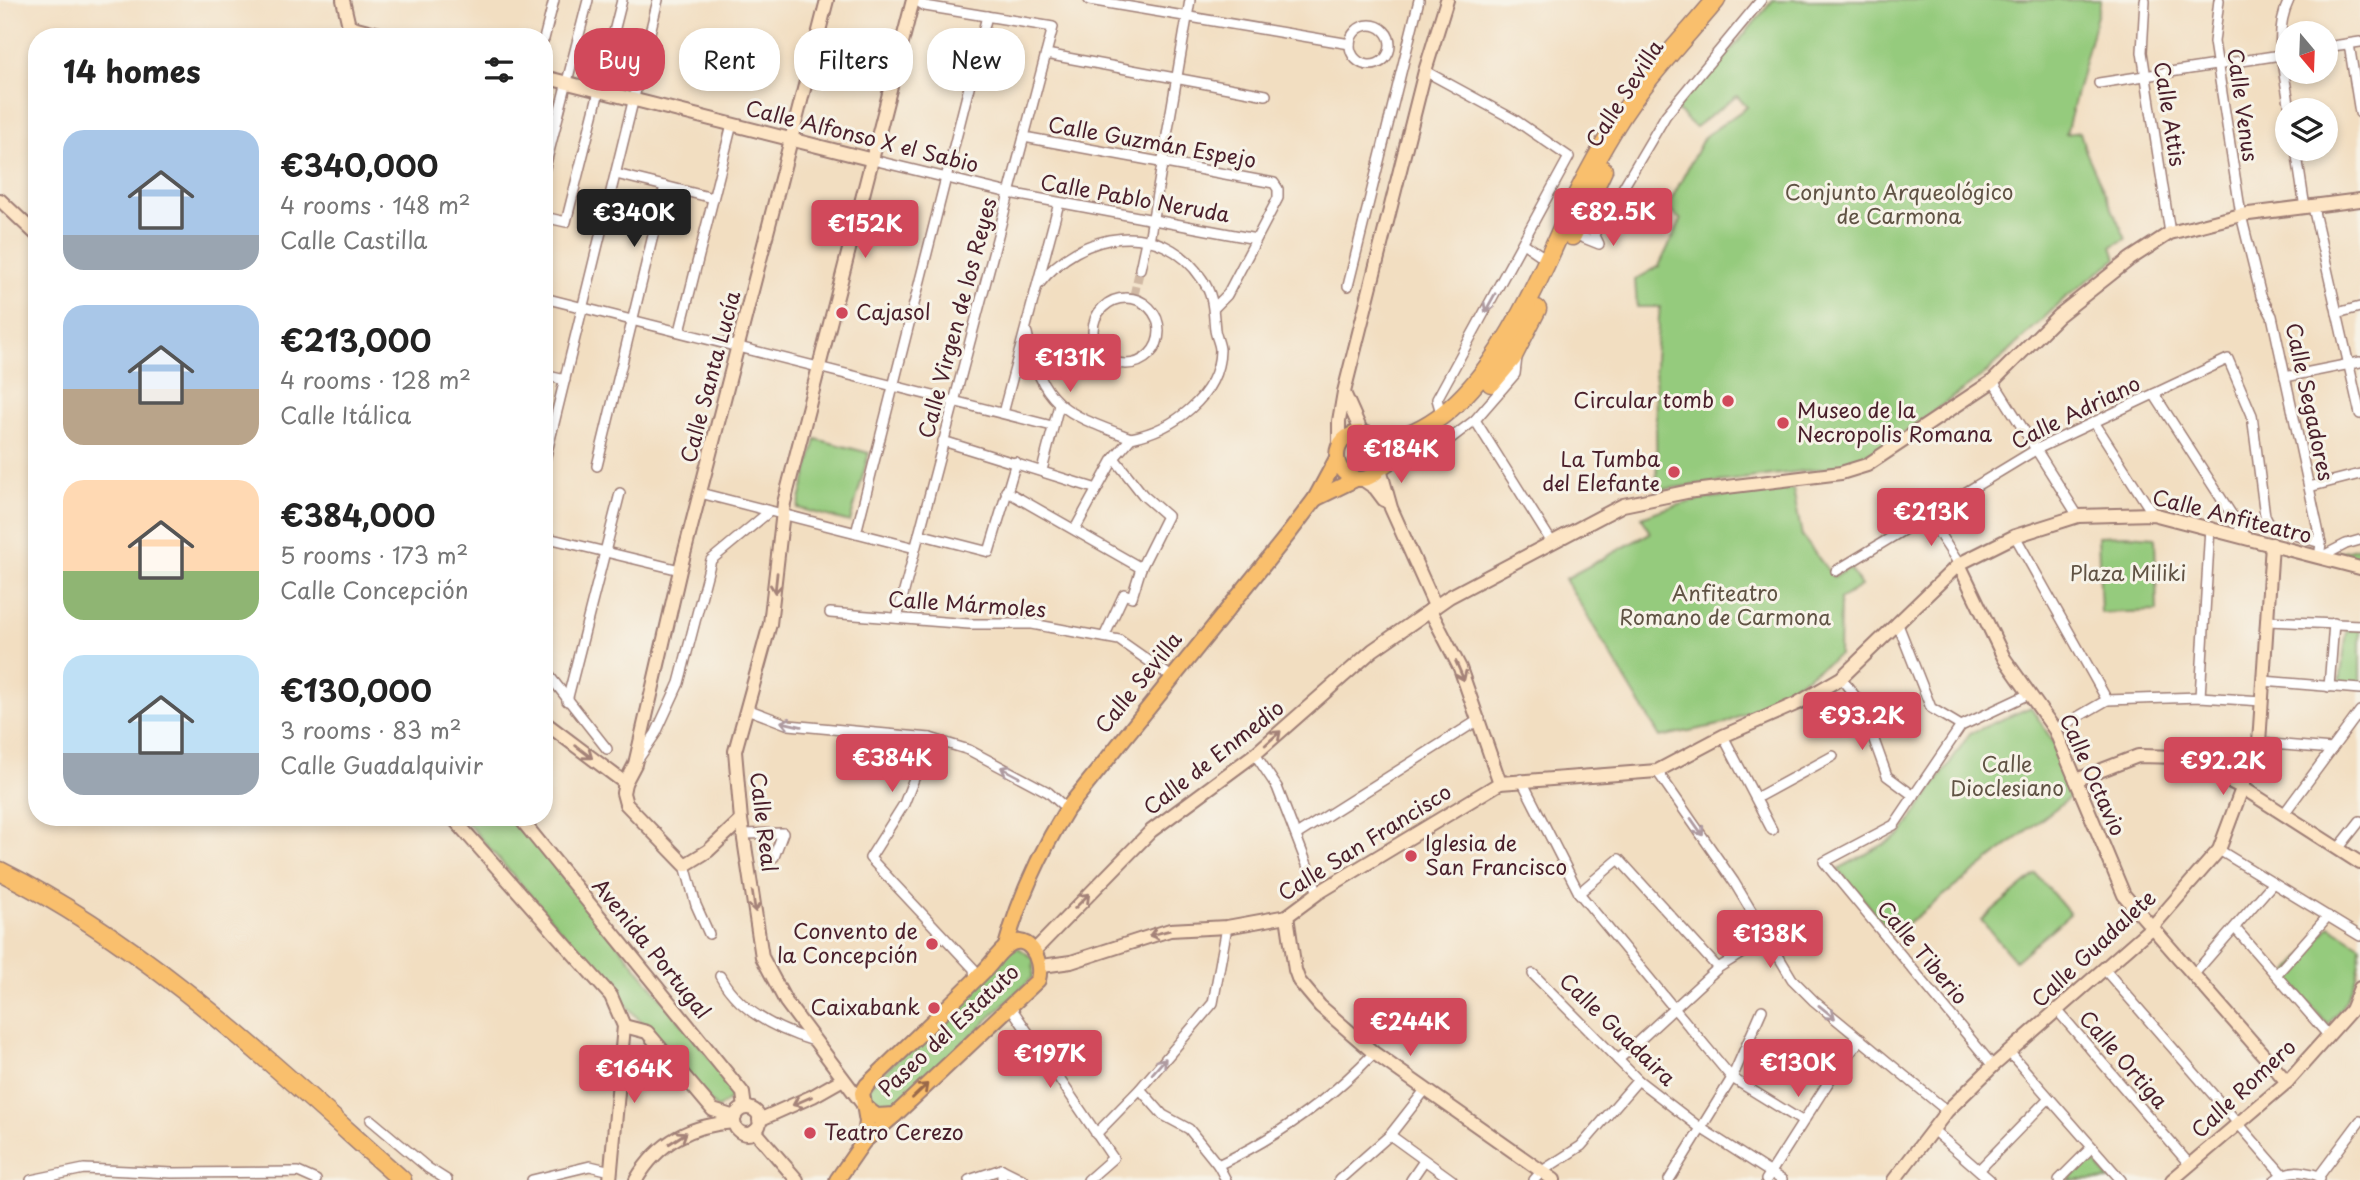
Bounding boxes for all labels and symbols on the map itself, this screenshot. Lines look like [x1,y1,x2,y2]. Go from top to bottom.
north arrow [2275,21,2338,84]
street label: Calle Sevilla [1576,33,1670,153]
street label: Calle Venus [2220,46,2268,163]
street label: Calle Attis [2147,59,2195,168]
street label: Calle Alfonso X el Sabio [742,91,982,180]
street label: Calle Guzmán Espejo [1046,107,1259,175]
street label: Calle Pablo Neruda [1038,165,1233,229]
park label: Conjunto Arqueológico de Carmona [1785,175,2013,231]
pin: €82.5K [1556,188,1670,248]
pin: €340K [585,190,683,249]
street label: Calle Virgen de los Reyes [908,193,1004,442]
pin: €152K [816,201,914,260]
street label: Calle Santa Lucía [671,287,747,466]
one-way arrow [1483,292,1496,313]
place label: Cajasol [856,295,931,327]
marker: Cajasol [834,305,850,321]
street label: Calle Segadores [2279,320,2343,484]
pin: €131K [1021,334,1119,394]
street label: Calle Adriano [2005,366,2145,456]
place label: Circular tomb [1573,383,1714,415]
marker: Circular tomb [1720,393,1736,409]
place label: Museo de la Necropolis Romana [1797,393,1992,449]
marker: Museo de la Necropolis Romana [1775,415,1791,431]
pin: €184K [1352,426,1450,485]
place label: La Tumba del Elefante [1542,442,1660,498]
marker: La Tumba del Elefante [1666,464,1682,480]
street label: Calle Anfiteatro [2149,480,2316,550]
pin: €213K [1882,489,1980,548]
park label: Plaza Miliki [2070,556,2186,588]
one-way arrow [769,571,782,593]
park label: Anfiteatro Romano de Carmona [1619,576,1831,632]
street label: Calle Mármoles [887,582,1047,624]
street label: Calle Sevilla [1086,624,1189,740]
one-way arrow [1455,660,1468,681]
street label: Calle de Enmedio [1136,691,1290,822]
pin: €93.2K [1805,692,1919,752]
street label: Calle Octavio [2053,708,2135,841]
one-way arrow [780,716,803,730]
one-way arrow [1264,730,1282,746]
pin: €384K [843,734,941,794]
pin: €92.2K [2166,738,2280,797]
one-way arrow [575,745,593,760]
park label: Calle Dioclesiano [1950,747,2064,803]
one-way arrow [1000,765,1021,778]
street label: Calle Real [743,770,787,874]
street label: Calle San Francisco [1271,775,1457,908]
one-way arrow [1689,817,1704,836]
place label: Iglesia de San Francisco [1425,826,1567,882]
marker: Iglesia de San Francisco [1403,848,1419,864]
street label: Avenida Portugal [586,870,719,1025]
street label: Calle Guadalete [2023,881,2162,1014]
one-way arrow [747,890,760,913]
one-way arrow [1074,893,1091,910]
street label: Calle Tiberio [1870,893,1977,1011]
pin: €138K [1721,911,1819,970]
place label: Convento de la Concepción [777,914,918,970]
one-way arrow [1148,927,1171,940]
marker: Convento de la Concepción [924,936,940,952]
street label: Paseo del Estatuto [870,955,1025,1104]
street label: Calle Guadaira [1553,965,1684,1093]
place label: Caixabank [811,990,920,1022]
pin: €244K [1361,998,1459,1058]
marker: Caixabank [926,1000,942,1016]
street label: Calle Ortiga [2073,1002,2177,1116]
one-way arrow [1818,1004,1836,1019]
pin: €197K [1001,1030,1099,1090]
street label: Calle Romero [2183,1030,2302,1145]
pin: €130K [1749,1040,1847,1099]
pin: €164K [585,1046,683,1105]
one-way arrow [1151,1057,1167,1075]
one-way arrow [911,1083,928,1100]
one-way arrow [792,1095,813,1108]
place label: Teatro Cerezo [824,1115,964,1147]
marker: Teatro Cerezo [802,1125,818,1141]
one-way arrow [667,1131,687,1145]

